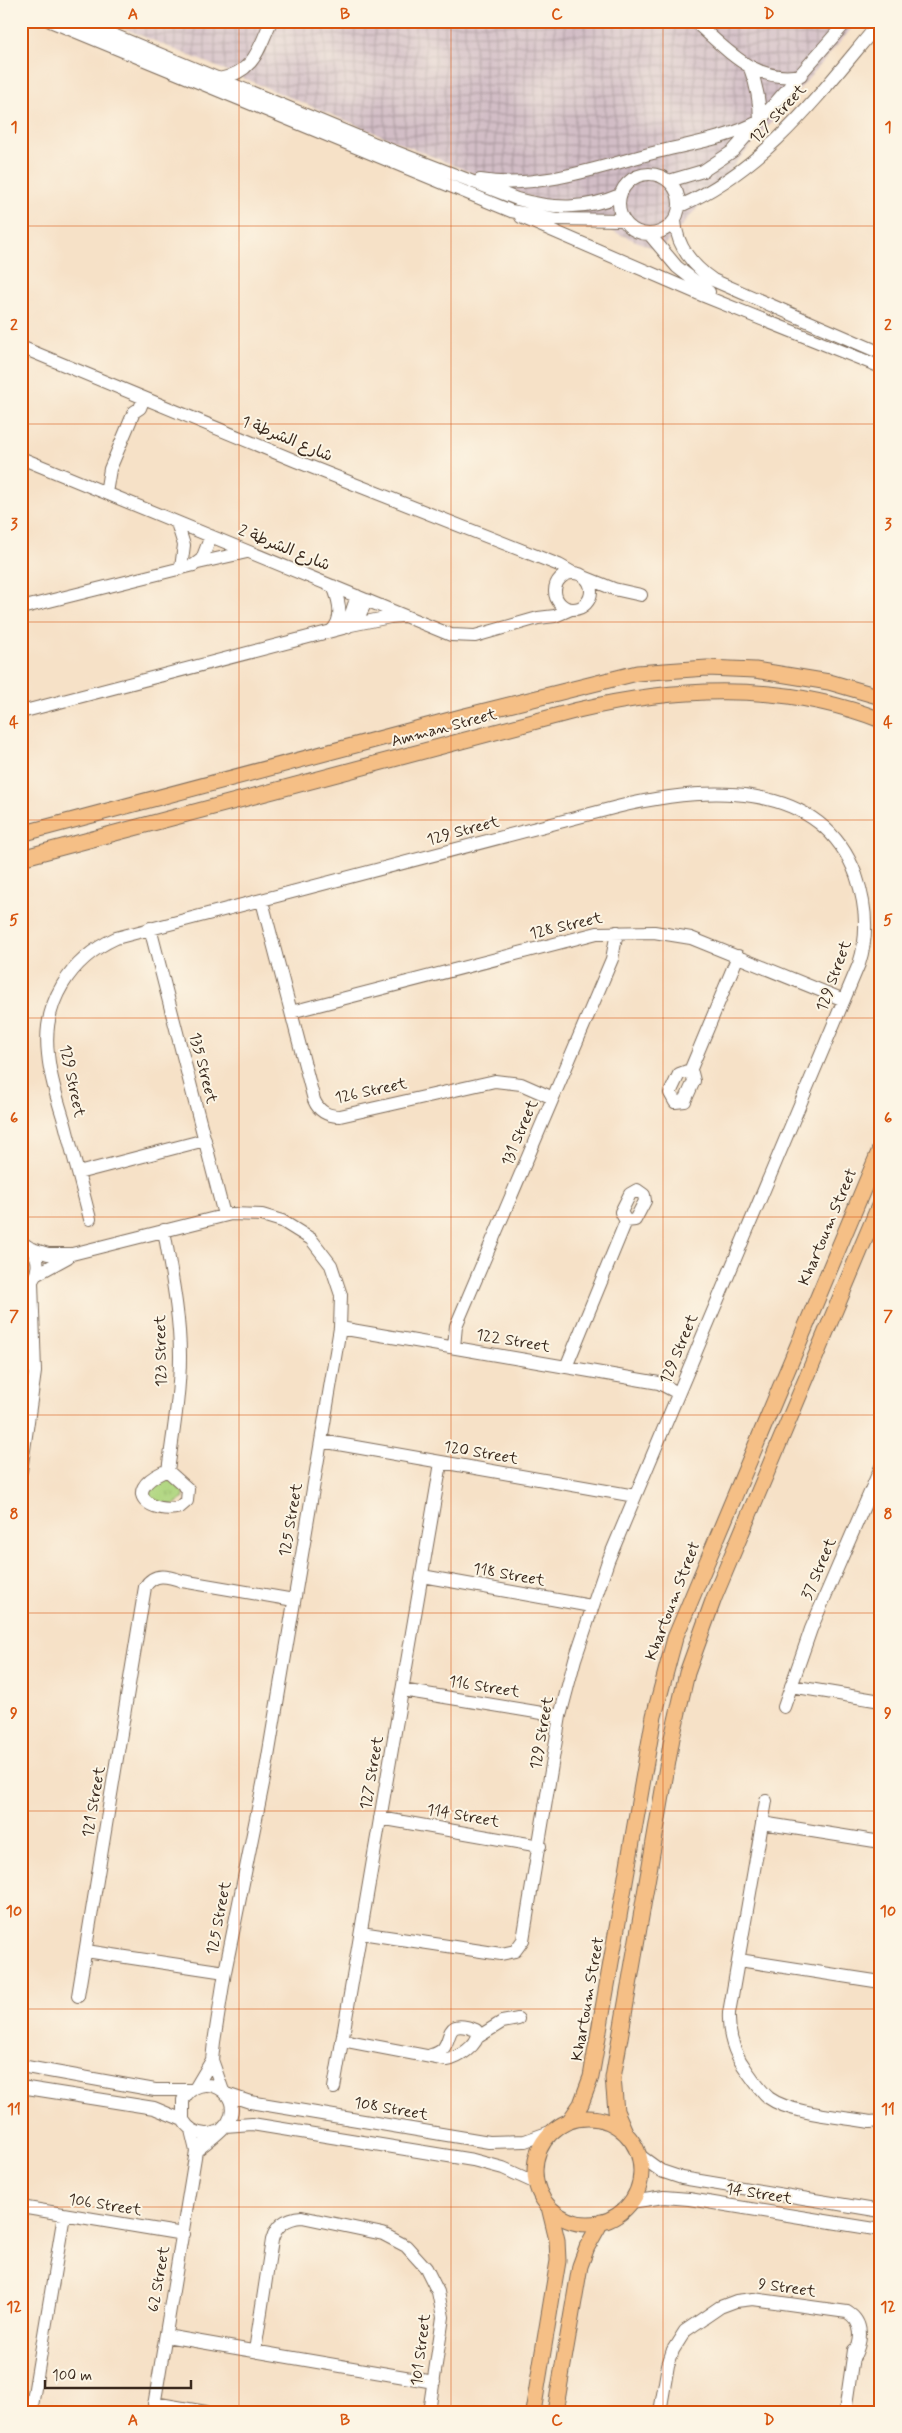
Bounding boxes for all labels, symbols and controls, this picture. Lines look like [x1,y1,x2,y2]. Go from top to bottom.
text: A [128,4,138,25]
text: B [340,4,350,25]
text: C [551,4,563,25]
text: D [763,4,775,25]
street label: 127 Street [745,79,812,148]
text: 1 [10,117,18,138]
text: 1 [884,117,892,138]
text: 2 [10,315,18,336]
text: 2 [884,315,892,336]
street label: شارع الشرطة 1 [238,411,336,467]
text: 3 [10,514,18,535]
text: 3 [884,514,892,535]
street label: شارع الشرطة 2 [235,520,333,576]
street label: Amman Street [389,704,500,752]
text: 4 [9,712,19,733]
text: 4 [883,712,893,733]
street label: 129 Street [424,811,502,851]
street label: 128 Street [527,907,605,945]
text: 5 [9,910,19,931]
text: 5 [883,910,893,931]
street label: 129 Street [811,937,857,1014]
street label: 135 Street [184,1030,222,1106]
street label: 129 Street [54,1043,90,1120]
street label: 126 Street [333,1073,410,1109]
street label: 131 Street [497,1096,544,1169]
text: 6 [10,1108,18,1129]
text: 6 [884,1108,892,1129]
street label: Khartoum Street [794,1165,862,1289]
text: 7 [9,1306,19,1327]
text: 7 [883,1306,893,1327]
street label: 129 Street [655,1310,703,1387]
street label: 123 Street [150,1314,172,1387]
street label: 122 Street [474,1324,552,1358]
street label: 120 Street [442,1436,520,1470]
street label: 125 Street [274,1481,308,1559]
text: 8 [9,1504,19,1525]
text: 8 [883,1504,893,1525]
street label: 37 Street [797,1534,842,1603]
street label: Khartoum Street [641,1538,705,1663]
street label: 118 Street [471,1558,547,1592]
street label: 116 Street [447,1671,522,1703]
street label: 129 Street [525,1694,559,1771]
text: 9 [10,1703,18,1724]
text: 9 [884,1703,892,1724]
street label: 127 Street [355,1734,389,1812]
street label: 121 Street [77,1764,111,1839]
street label: 114 Street [425,1799,502,1833]
street label: 125 Street [202,1879,237,1957]
text: 10 [6,1901,22,1922]
text: 10 [880,1901,896,1922]
street label: Khartoum Street [567,1935,609,2063]
street label: 108 Street [352,2092,430,2126]
text: 11 [7,2099,21,2120]
text: 11 [881,2099,895,2120]
street label: 14 Street [724,2178,794,2210]
street label: 106 Street [67,2189,144,2221]
street label: 62 Street [143,2244,175,2314]
street label: 9 Street [757,2274,818,2303]
text: 12 [6,2297,22,2318]
text: 12 [880,2297,896,2318]
street label: 101 Street [406,2312,436,2387]
scale bar [45,2358,191,2390]
text: 100 m [52,2366,92,2386]
text: A [128,2410,138,2431]
text: B [340,2410,350,2431]
text: C [551,2410,563,2431]
text: D [763,2410,775,2431]

